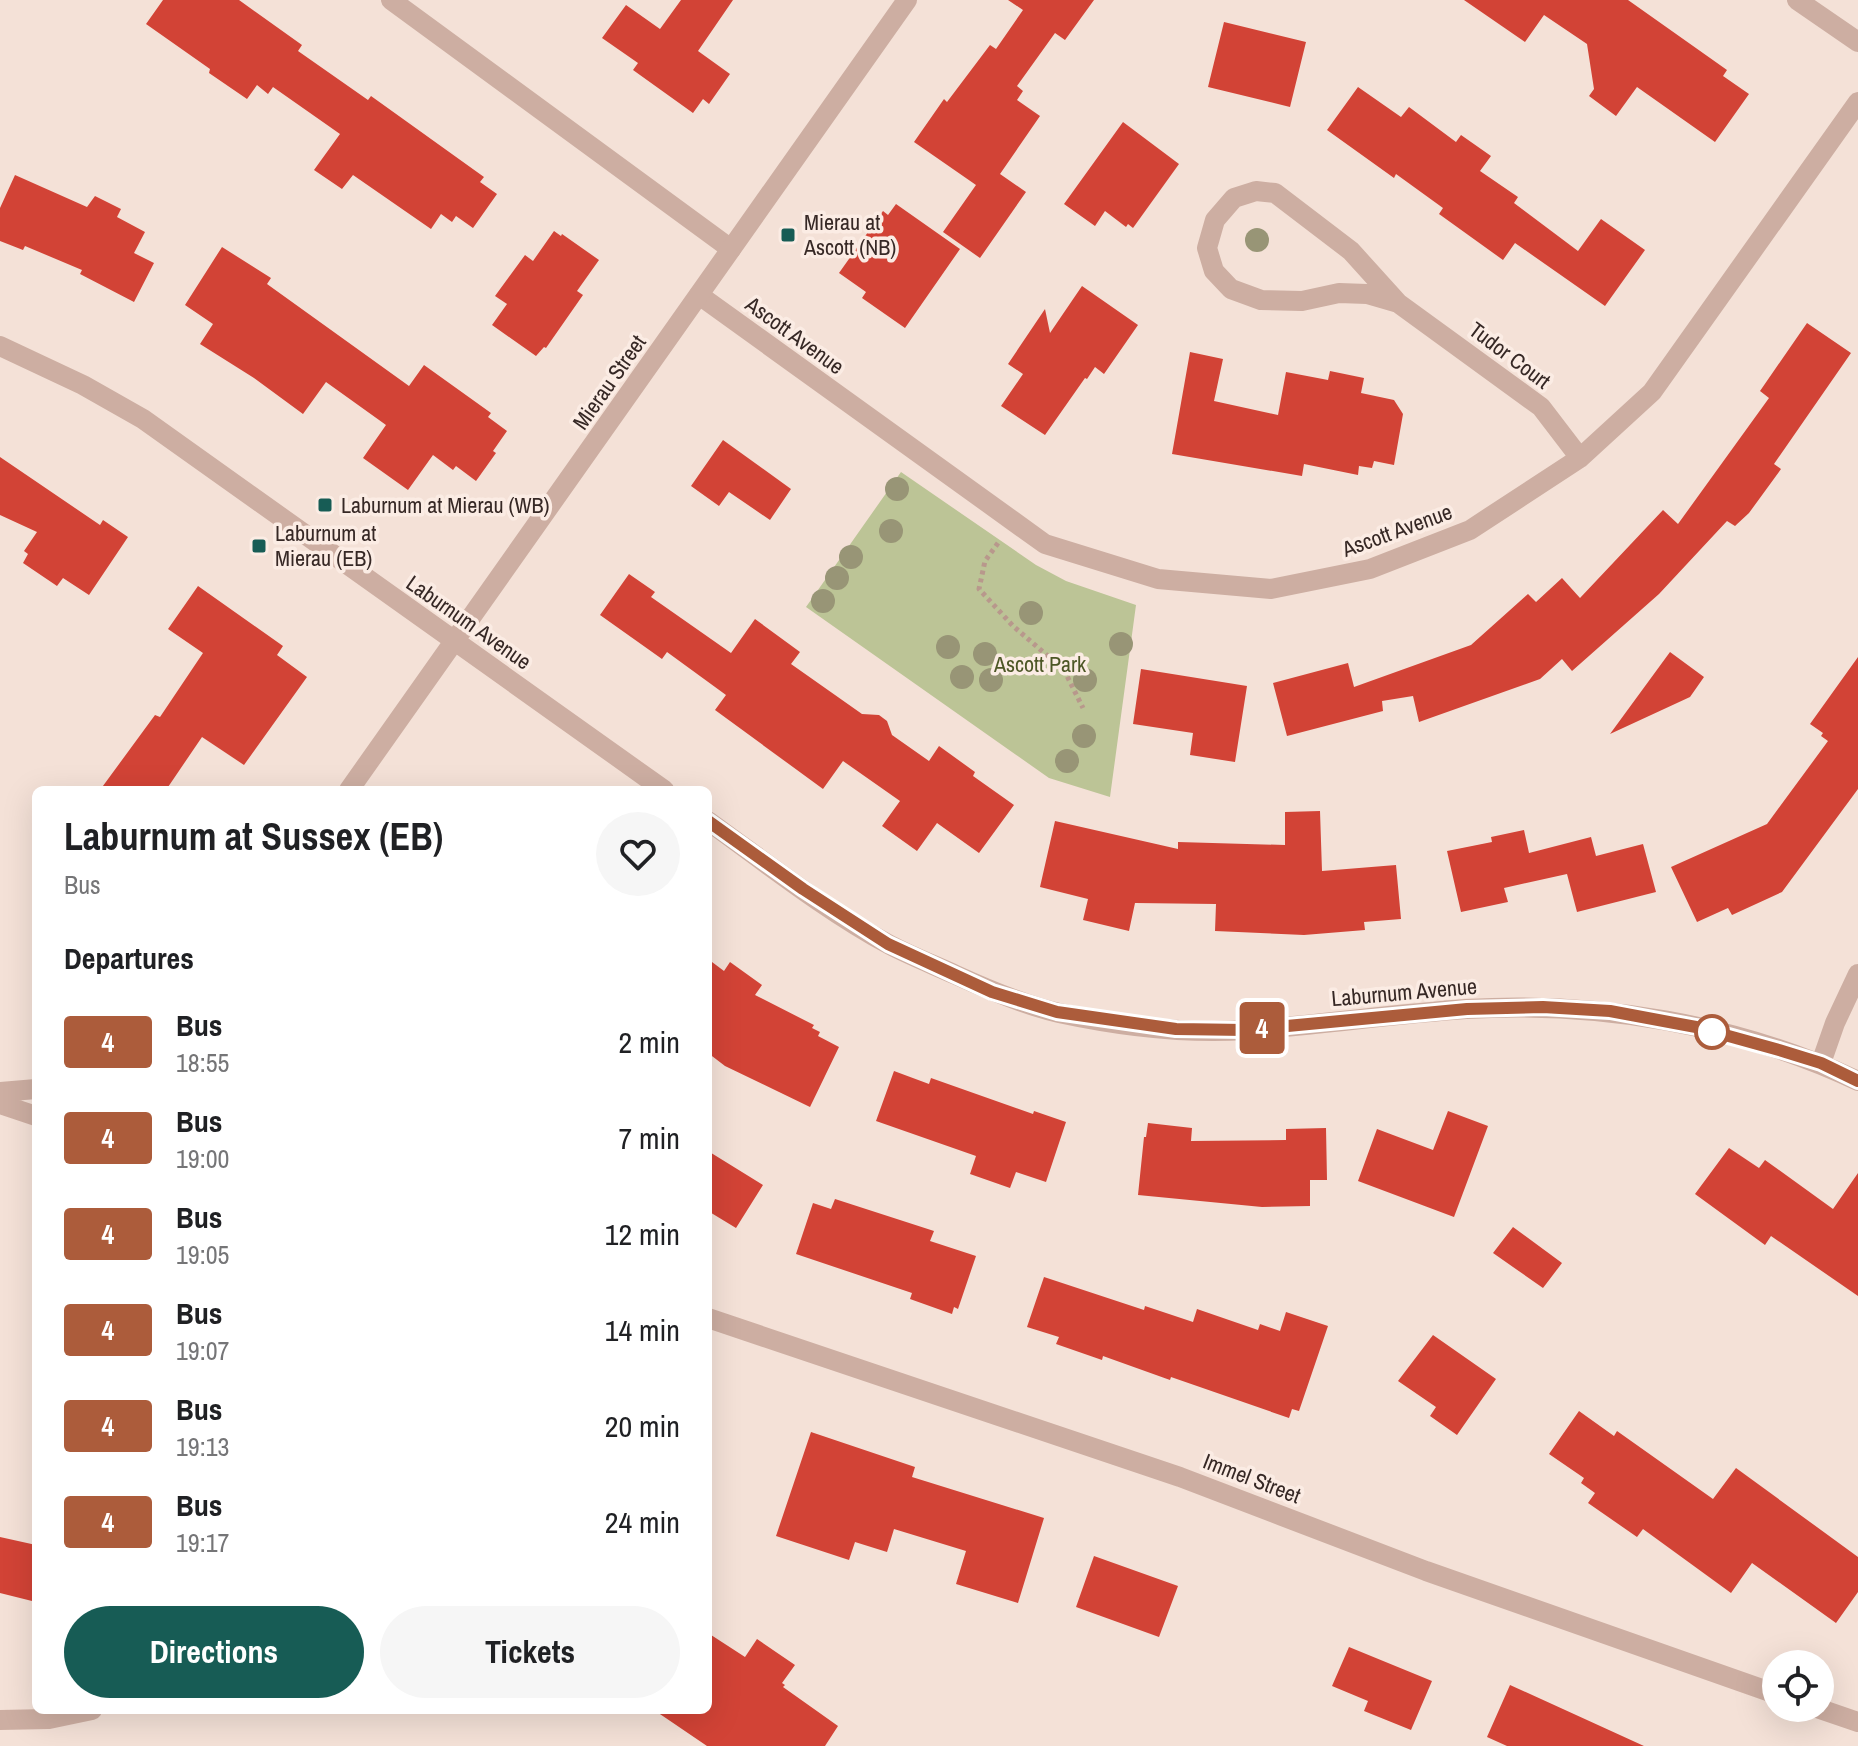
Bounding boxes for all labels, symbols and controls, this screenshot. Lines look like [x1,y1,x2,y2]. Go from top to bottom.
place label: Mierau at Ascott (NB) [803,207,896,262]
marker: Mierau at Ascott (NB) [779,226,797,244]
street label: Ascott Avenue [739,288,850,381]
street label: Tudor Court [1463,315,1557,395]
street label: Mierau Street [565,329,653,435]
place label: Laburnum at Mierau (WB) [341,490,550,520]
marker: Laburnum at Mierau (WB) [316,496,334,514]
street label: Ascott Avenue [1337,496,1456,564]
place label: Laburnum at Mierau (EB) [275,518,376,573]
marker: Laburnum at Mierau (EB) [250,537,268,555]
street label: Laburnum Avenue [401,568,537,676]
park label: Ascott Park [993,649,1087,679]
text: Laburnum at Sussex (EB) [64,811,443,862]
button: heart [596,812,680,896]
text: Bus [64,867,101,902]
text: Departures [64,938,194,978]
street label: Laburnum Avenue [1330,971,1478,1013]
line badge: 4 [1236,1002,1288,1054]
text: Bus [176,1005,222,1045]
text: 4 [1256,1009,1268,1047]
unlabelled marker [1695,1015,1729,1049]
text: 2 min [618,1022,680,1062]
text: 4 [102,1023,114,1061]
text: 18:55 [176,1045,229,1080]
text: Bus [176,1101,222,1141]
text: 7 min [618,1118,680,1158]
text: 4 [102,1119,114,1157]
text: 19:00 [176,1141,229,1176]
text: Bus [176,1197,222,1237]
text: 12 min [605,1214,680,1254]
text: 4 [102,1215,114,1253]
text: 19:05 [176,1237,229,1272]
text: Bus [176,1293,222,1333]
text: 14 min [605,1310,680,1350]
text: 4 [102,1311,114,1349]
text: 19:07 [176,1333,229,1368]
text: Bus [176,1389,222,1429]
text: 20 min [605,1406,680,1446]
text: 4 [102,1407,114,1445]
text: 19:13 [176,1429,229,1464]
street label: Immel Street [1199,1446,1305,1510]
text: Bus [176,1485,222,1525]
text: 24 min [605,1502,680,1542]
text: 4 [102,1503,114,1541]
text: 19:17 [176,1525,229,1560]
button: Directions [64,1606,364,1698]
button: Tickets [380,1606,680,1698]
map controls [1762,1650,1834,1722]
button: locate [1762,1650,1834,1722]

